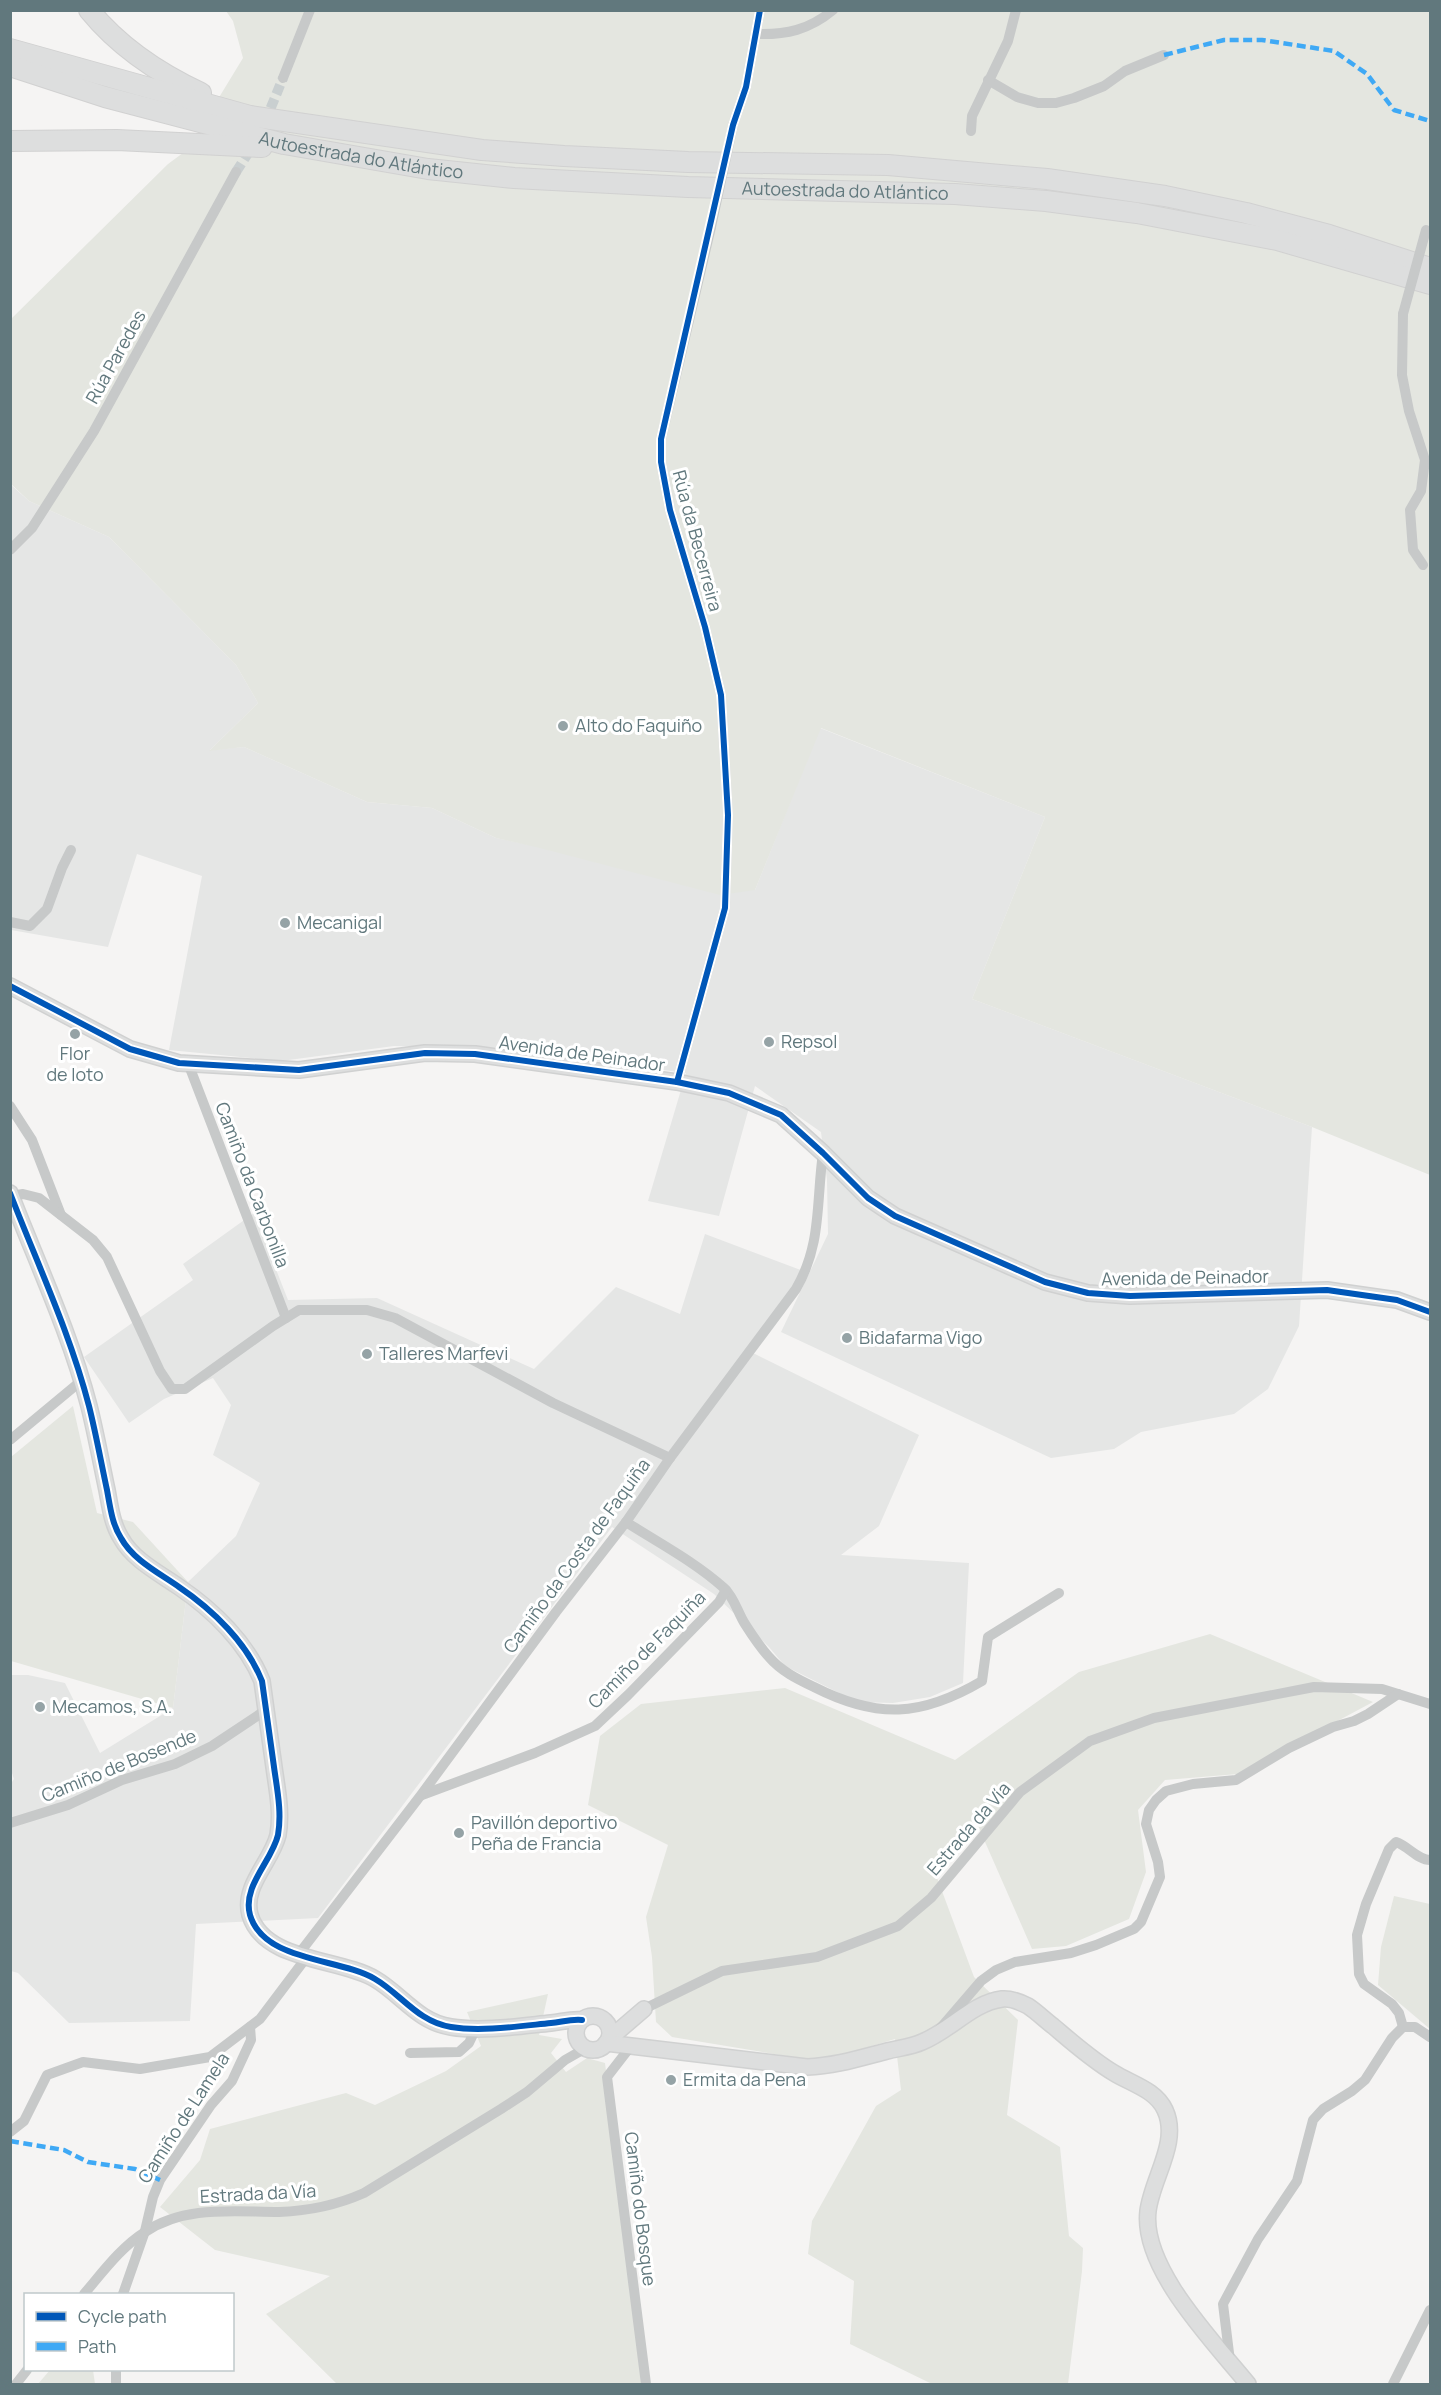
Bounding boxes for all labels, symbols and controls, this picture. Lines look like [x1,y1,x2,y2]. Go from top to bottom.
street label: Autoestrada do Atlántico [256,125,465,184]
street label: Autoestrada do Atlántico [741,175,949,205]
street label: Rúa Paredes [80,305,151,408]
street label: Rúa da Becerreira [668,467,728,614]
place label: Alto do Faquiño [575,713,702,737]
marker: Alto do Faquiño [556,719,570,733]
place label: Mecanigal [297,910,382,934]
marker: Mecanigal [278,916,292,930]
marker: Flor de loto [68,1027,82,1041]
street label: Avenida de Peinador [497,1029,667,1077]
place label: Repsol [781,1029,837,1053]
marker: Repsol [762,1035,776,1049]
place label: Flor de loto [46,1041,104,1086]
street label: Camiño da Carbonilla [210,1098,296,1271]
street label: Avenida de Peinador [1101,1264,1270,1290]
place label: Bidafarma Vigo [859,1325,982,1349]
marker: Bidafarma Vigo [840,1331,854,1345]
place label: Talleres Marfevi [379,1341,508,1365]
marker: Talleres Marfevi [360,1347,374,1361]
street label: Camiño da Costa de Faquiña [497,1453,655,1658]
street label: Camiño de Faquiña [582,1585,710,1713]
place label: Mecamos, S.A. [52,1694,172,1718]
marker: Mecamos, S.A. [33,1700,47,1714]
street label: Camiño de Bosende [38,1723,200,1807]
street label: Estrada da Vía [921,1777,1015,1880]
place label: Pavillón deportivo Peña de Francia [471,1810,617,1855]
marker: Pavillón deportivo Peña de Francia [452,1826,466,1840]
street label: Camiño de Lamela [132,2048,234,2187]
place label: Ermita da Pena [683,2067,806,2091]
marker: Ermita da Pena [664,2073,678,2087]
street label: Camiño do Bosque [620,2130,662,2287]
street label: Estrada da Vía [199,2178,317,2208]
legend [24,2293,234,2371]
text: Cycle path [78,2304,167,2328]
text: Path [78,2334,116,2358]

